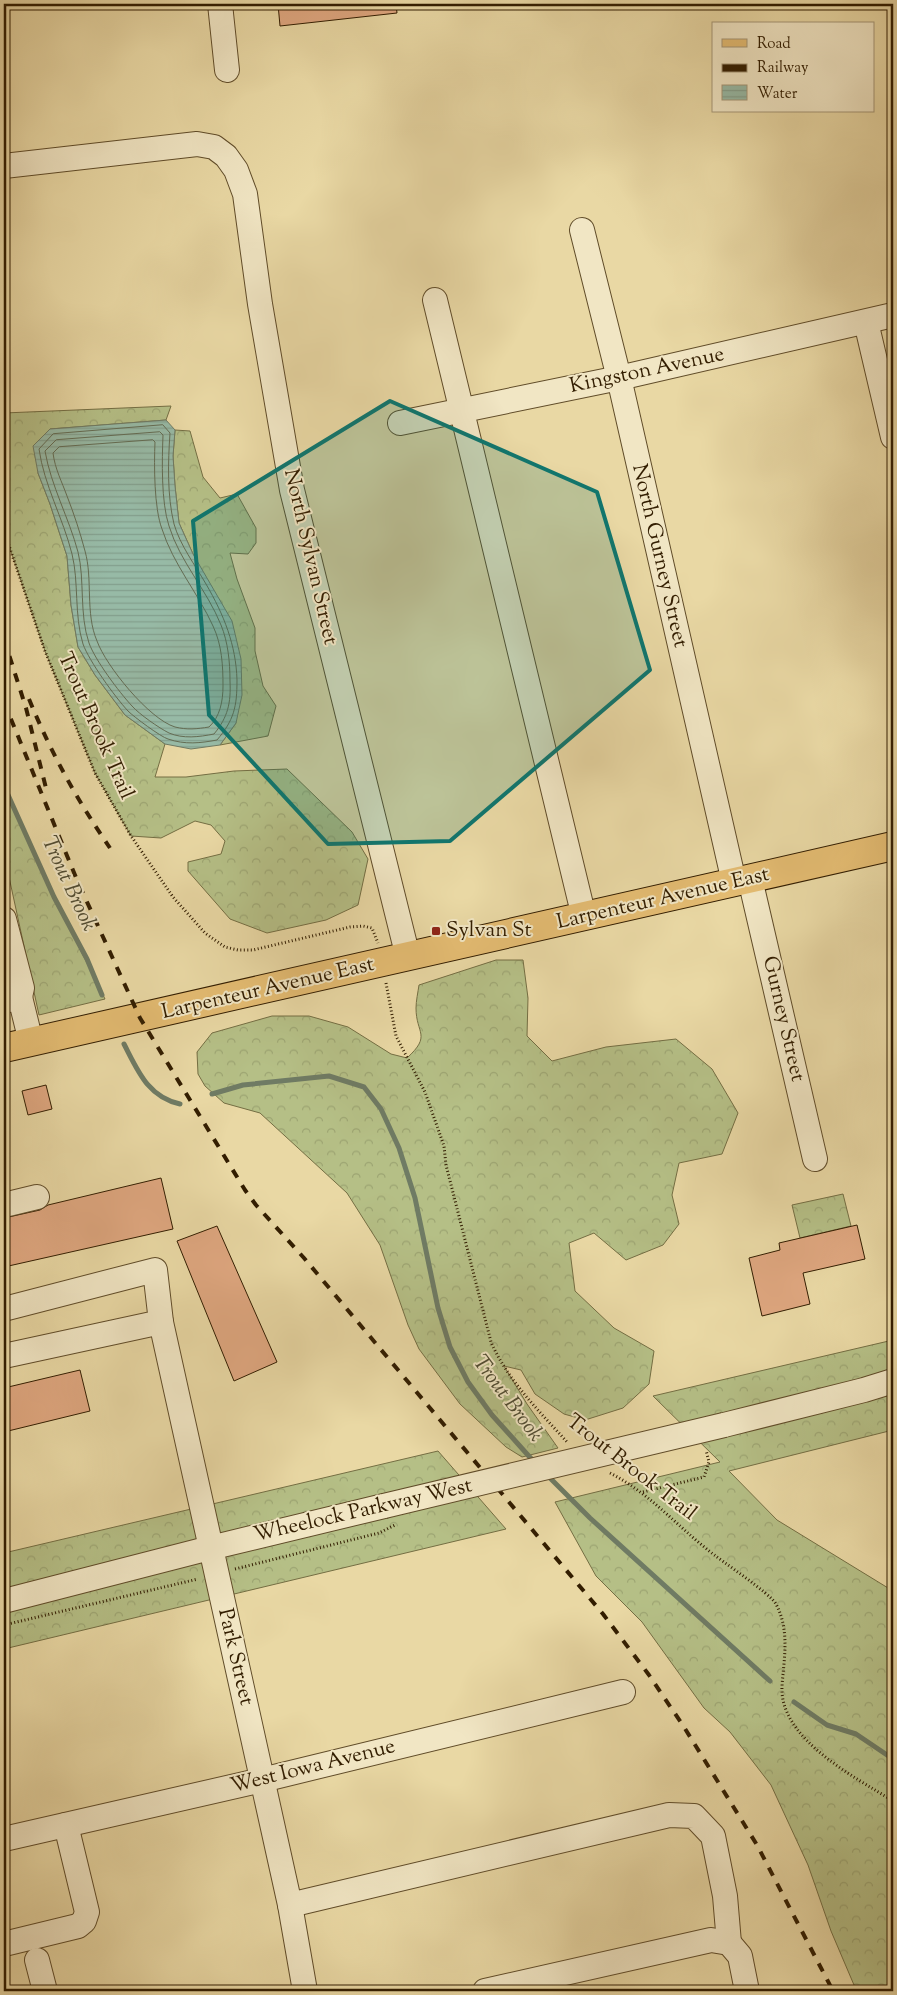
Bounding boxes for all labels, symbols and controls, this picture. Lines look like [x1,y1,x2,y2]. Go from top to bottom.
legend [712,22,874,112]
text: Road [757,34,791,55]
text: Railway [757,58,809,79]
text: Water [757,84,798,105]
street label: Kingston Avenue [567,340,727,402]
street label: North Gurney Street [623,461,695,651]
street label: North Sylvan Street [275,466,345,648]
street label: Trout Brook Trail [49,648,141,804]
water label: Trout Brook [32,831,104,937]
street label: Larpenteur Avenue East [554,860,772,938]
place label: Sylvan St [446,916,532,946]
marker: Sylvan St [430,925,442,937]
street label: Larpenteur Avenue East [159,950,377,1028]
street label: Gurney Street [754,953,812,1085]
water label: Trout Brook [464,1349,550,1449]
street label: Trout Brook Trail [559,1407,703,1529]
street label: Wheelock Parkway West [251,1471,475,1551]
street label: Park Street [209,1605,261,1709]
street label: West Iowa Avenue [227,1732,399,1802]

